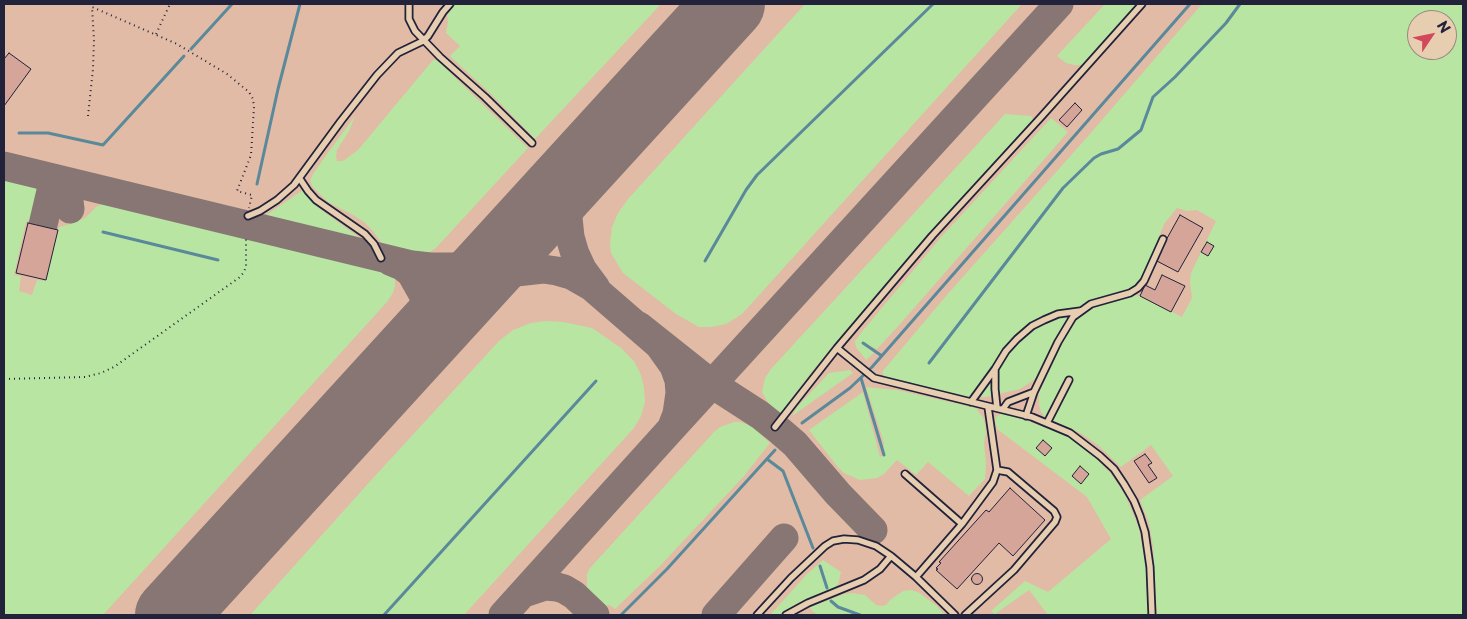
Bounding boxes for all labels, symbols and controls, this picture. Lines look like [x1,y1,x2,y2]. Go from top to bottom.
north arrow [1407,10,1457,60]
text: N [1432,16,1456,37]

